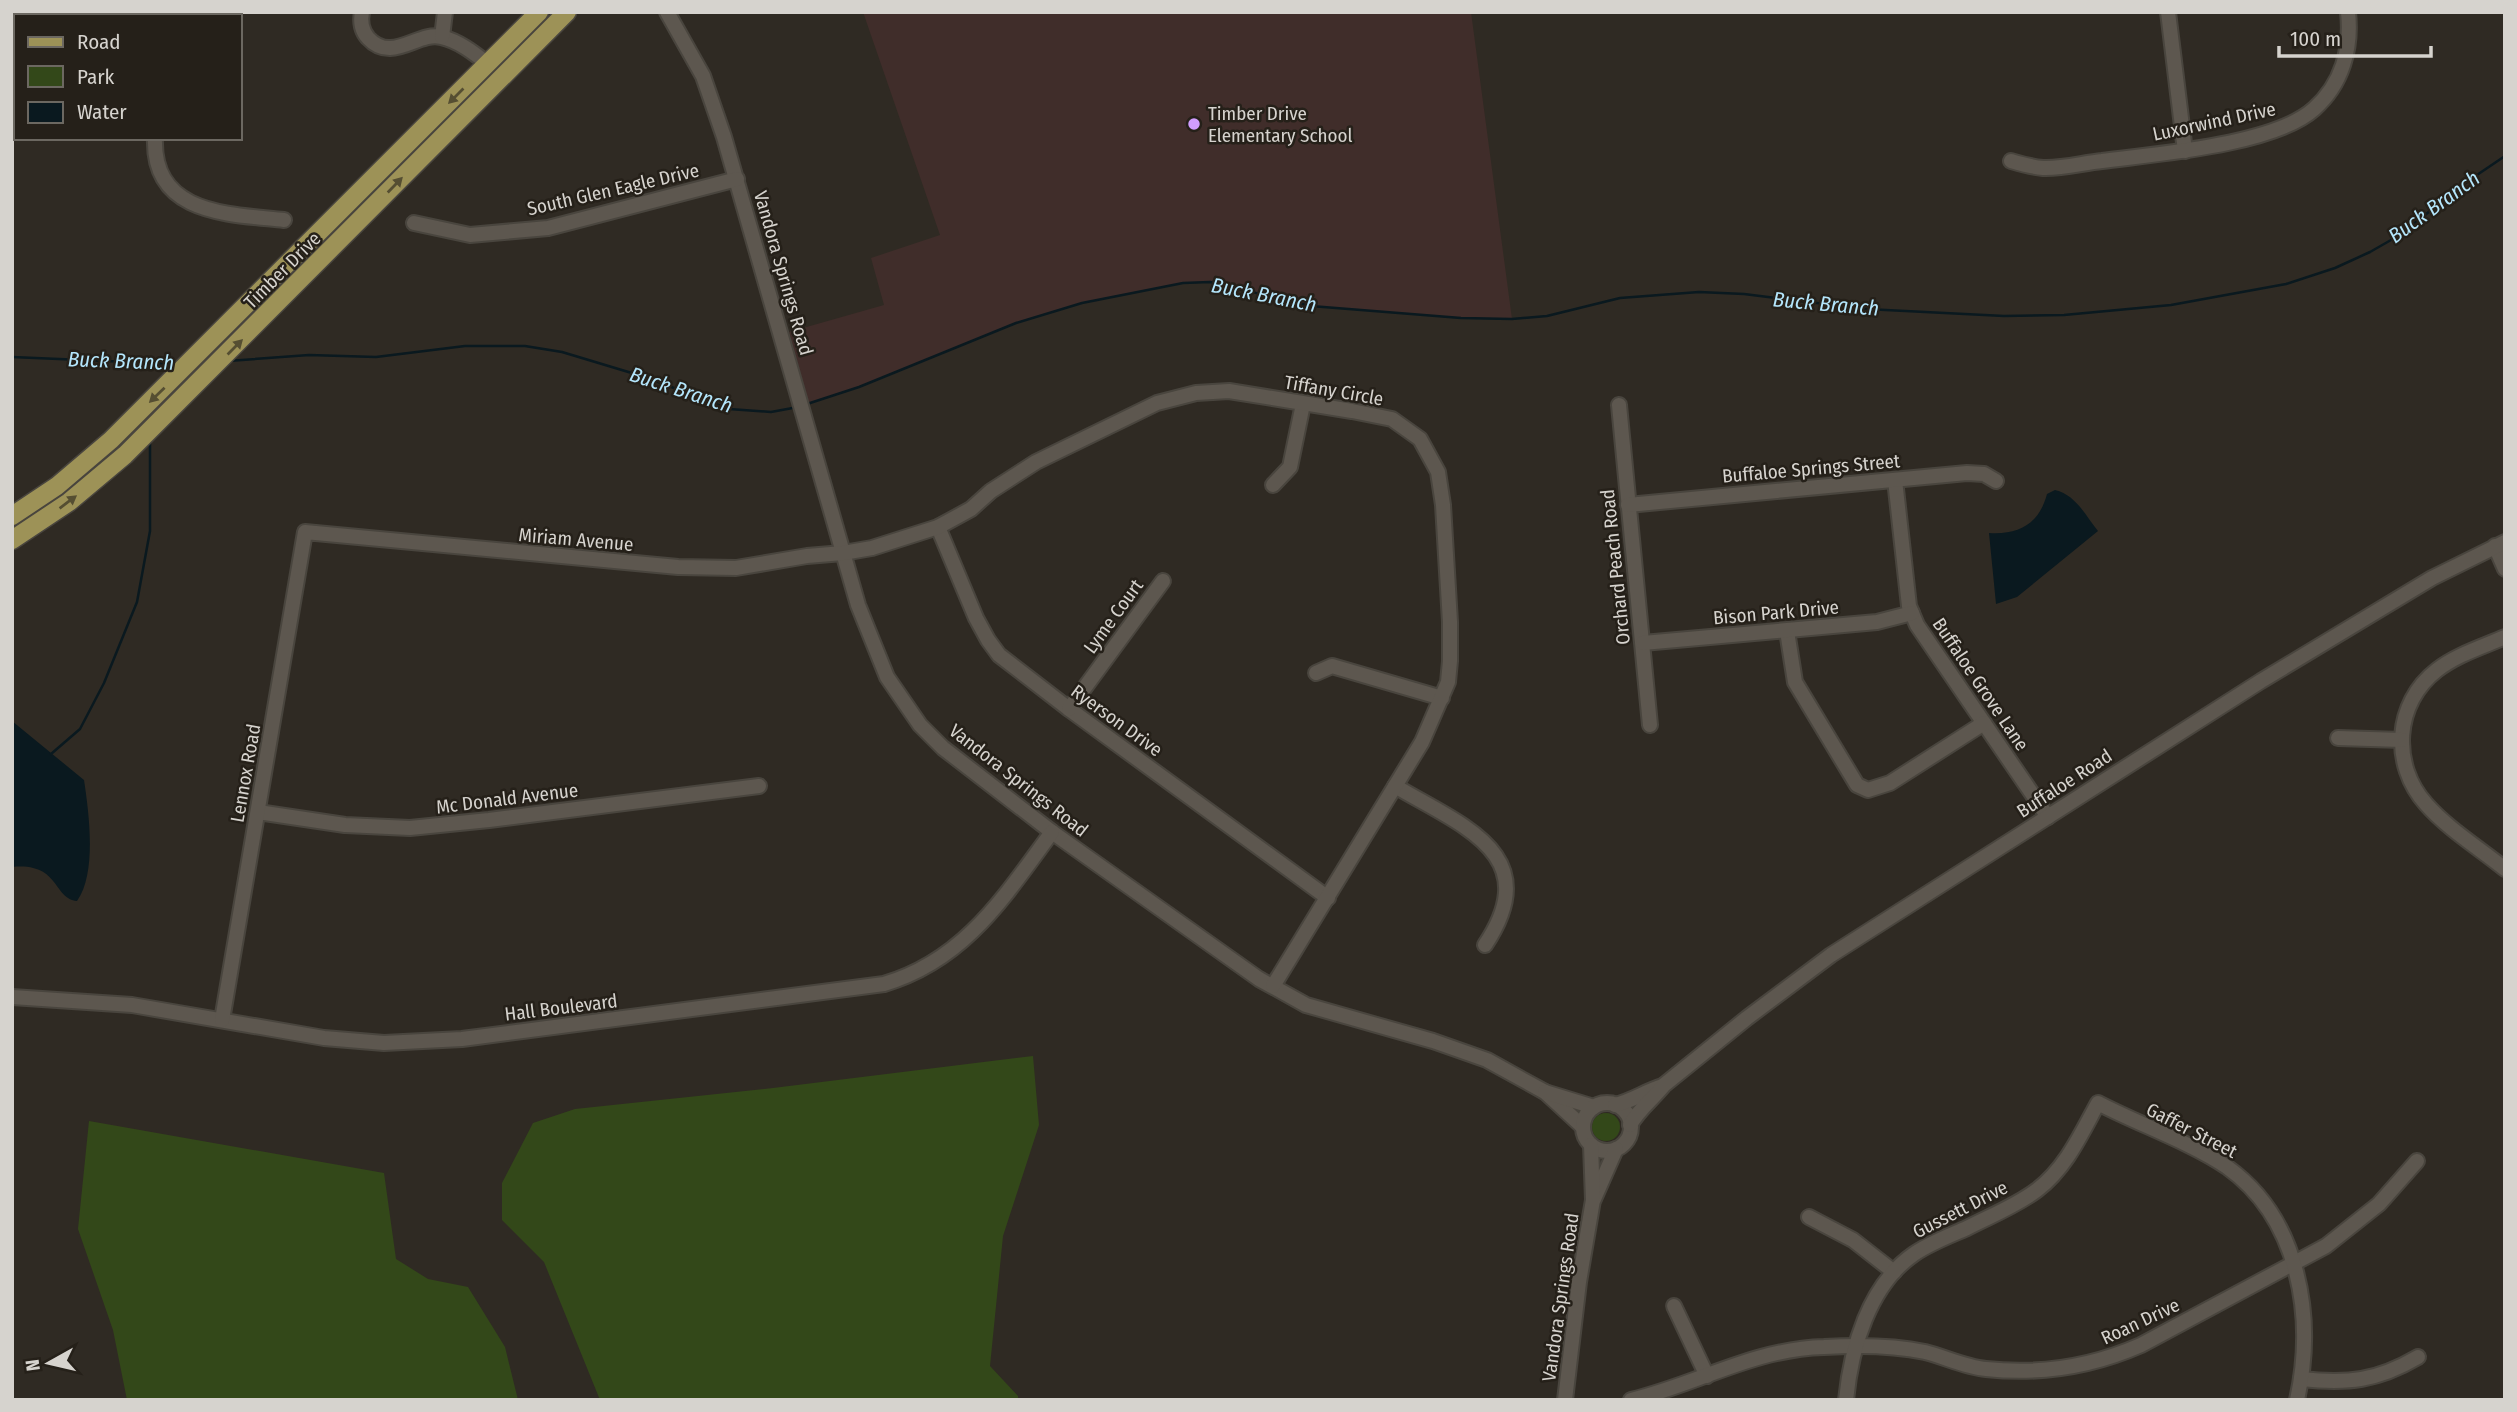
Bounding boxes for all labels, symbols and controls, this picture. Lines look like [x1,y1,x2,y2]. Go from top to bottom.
legend [14,14,242,140]
scale bar [2279,14,2431,58]
text: 100 m [2290,26,2341,52]
text: Road [77,29,121,55]
text: Park [77,64,115,90]
one-way arrow [448,87,465,104]
street label: Luxorwind Drive [2151,97,2278,146]
text: Water [77,99,127,125]
place label: Timber Drive Elementary School [1208,102,1353,147]
marker: Timber Drive Elementary School [1186,116,1202,132]
street label: South Glen Eagle Drive [525,159,701,220]
water label: Buck Branch [2383,165,2485,249]
one-way arrow [386,178,403,194]
street label: Vandora Springs Road [749,188,818,358]
street label: Timber Drive [239,227,325,313]
water label: Buck Branch [1209,272,1319,318]
water label: Buck Branch [1772,286,1880,322]
one-way arrow [227,339,243,355]
water label: Buck Branch [67,346,175,376]
water label: Buck Branch [626,361,736,419]
street label: Tiffany Circle [1283,370,1385,410]
one-way arrow [149,387,166,404]
street label: Buffaloe Springs Street [1721,449,1902,488]
street label: Orchard Peach Road [1596,488,1635,646]
one-way arrow [59,494,77,509]
street label: Miriam Avenue [518,523,634,556]
street label: Lyme Court [1079,574,1148,658]
street label: Bison Park Drive [1712,596,1840,629]
street label: Buffaloe Grove Lane [1928,613,2034,755]
street label: Ryerson Drive [1067,680,1167,761]
street label: Vandora Springs Road [945,719,1093,842]
street label: Lennox Road [226,722,265,824]
street label: Buffaloe Road [2012,744,2116,823]
street label: Mc Donald Avenue [435,778,579,819]
street label: Hall Boulevard [503,989,619,1026]
street label: Gaffer Street [2143,1098,2242,1163]
street label: Gussett Drive [1909,1176,2012,1243]
street label: Vandora Springs Road [1537,1211,1584,1383]
street label: Roan Drive [2097,1293,2183,1350]
north arrow [14,1328,84,1398]
text: N [20,1358,45,1373]

